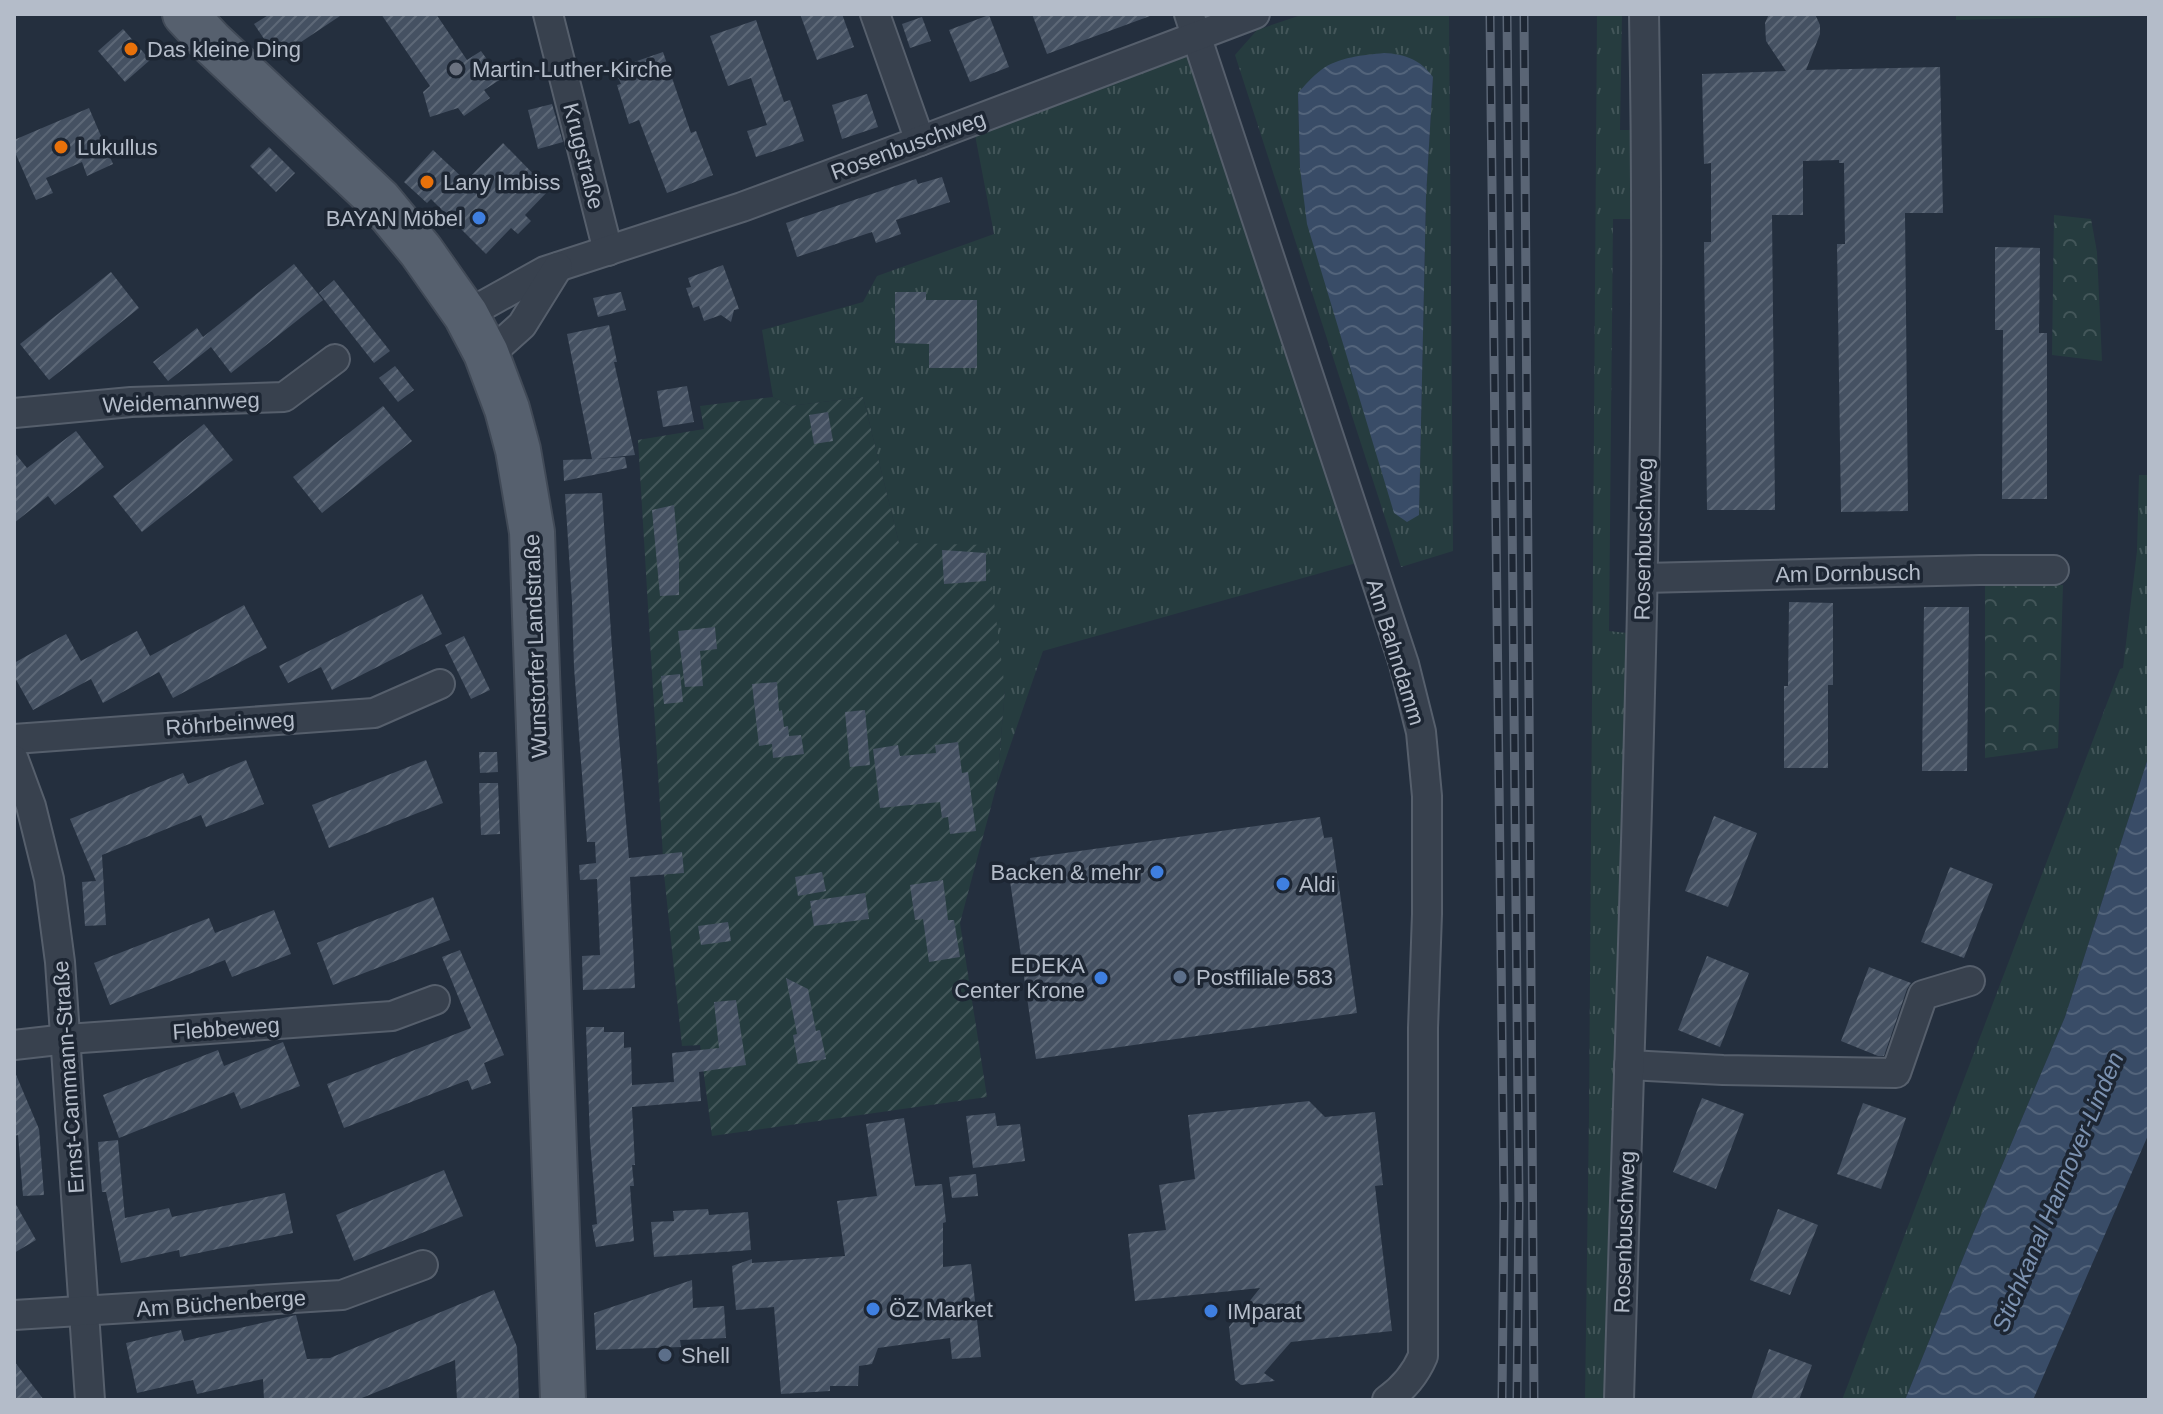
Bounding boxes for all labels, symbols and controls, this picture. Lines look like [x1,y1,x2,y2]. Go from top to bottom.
place label: Das kleine Ding [147,37,301,62]
marker: Das kleine Ding [122,40,140,58]
place label: Martin-Luther-Kirche [472,57,673,82]
marker: Martin-Luther-Kirche [447,60,465,78]
street label: Krugstraße [558,100,609,212]
street label: Rosenbuschweg [827,106,989,185]
place label: Lukullus [77,135,158,160]
marker: Lukullus [52,138,70,156]
place label: Lany Imbiss [443,170,560,195]
marker: Lany Imbiss [418,173,436,191]
place label: BAYAN Möbel [326,206,463,231]
marker: BAYAN Möbel [470,209,488,227]
street label: Weidemannweg [102,387,260,418]
street label: Rosenbuschweg [1630,457,1657,621]
street label: Wunstorfer Landstraße [519,533,552,759]
street label: Am Dornbusch [1775,560,1921,587]
street label: Am Bahndamm [1361,576,1430,728]
street label: Röhrbeinweg [165,707,296,740]
place label: Backen & mehr [991,860,1141,885]
marker: Backen & mehr [1148,863,1166,881]
place label: Aldi [1299,872,1336,897]
marker: Aldi [1274,875,1292,893]
place label: EDEKA Center Krone [954,953,1085,1003]
street label: Ernst-Cammann-Straße [48,960,89,1194]
place label: Postfiliale 583 [1196,965,1333,990]
marker: Postfiliale 583 [1171,968,1189,986]
marker: EDEKA Center Krone [1092,969,1110,987]
street label: Flebbeweg [171,1012,281,1045]
water label: Stichkanal Hannover-Linden [1986,1048,2129,1336]
street label: Rosenbuschweg [1609,1150,1640,1314]
street label: Am Büchenberge [135,1285,307,1322]
place label: ÖZ Market [889,1297,993,1322]
place label: IMparat [1227,1299,1302,1324]
marker: ÖZ Market [864,1300,882,1318]
marker: IMparat [1202,1302,1220,1320]
place label: Shell [681,1343,730,1368]
marker: Shell [656,1346,674,1364]

